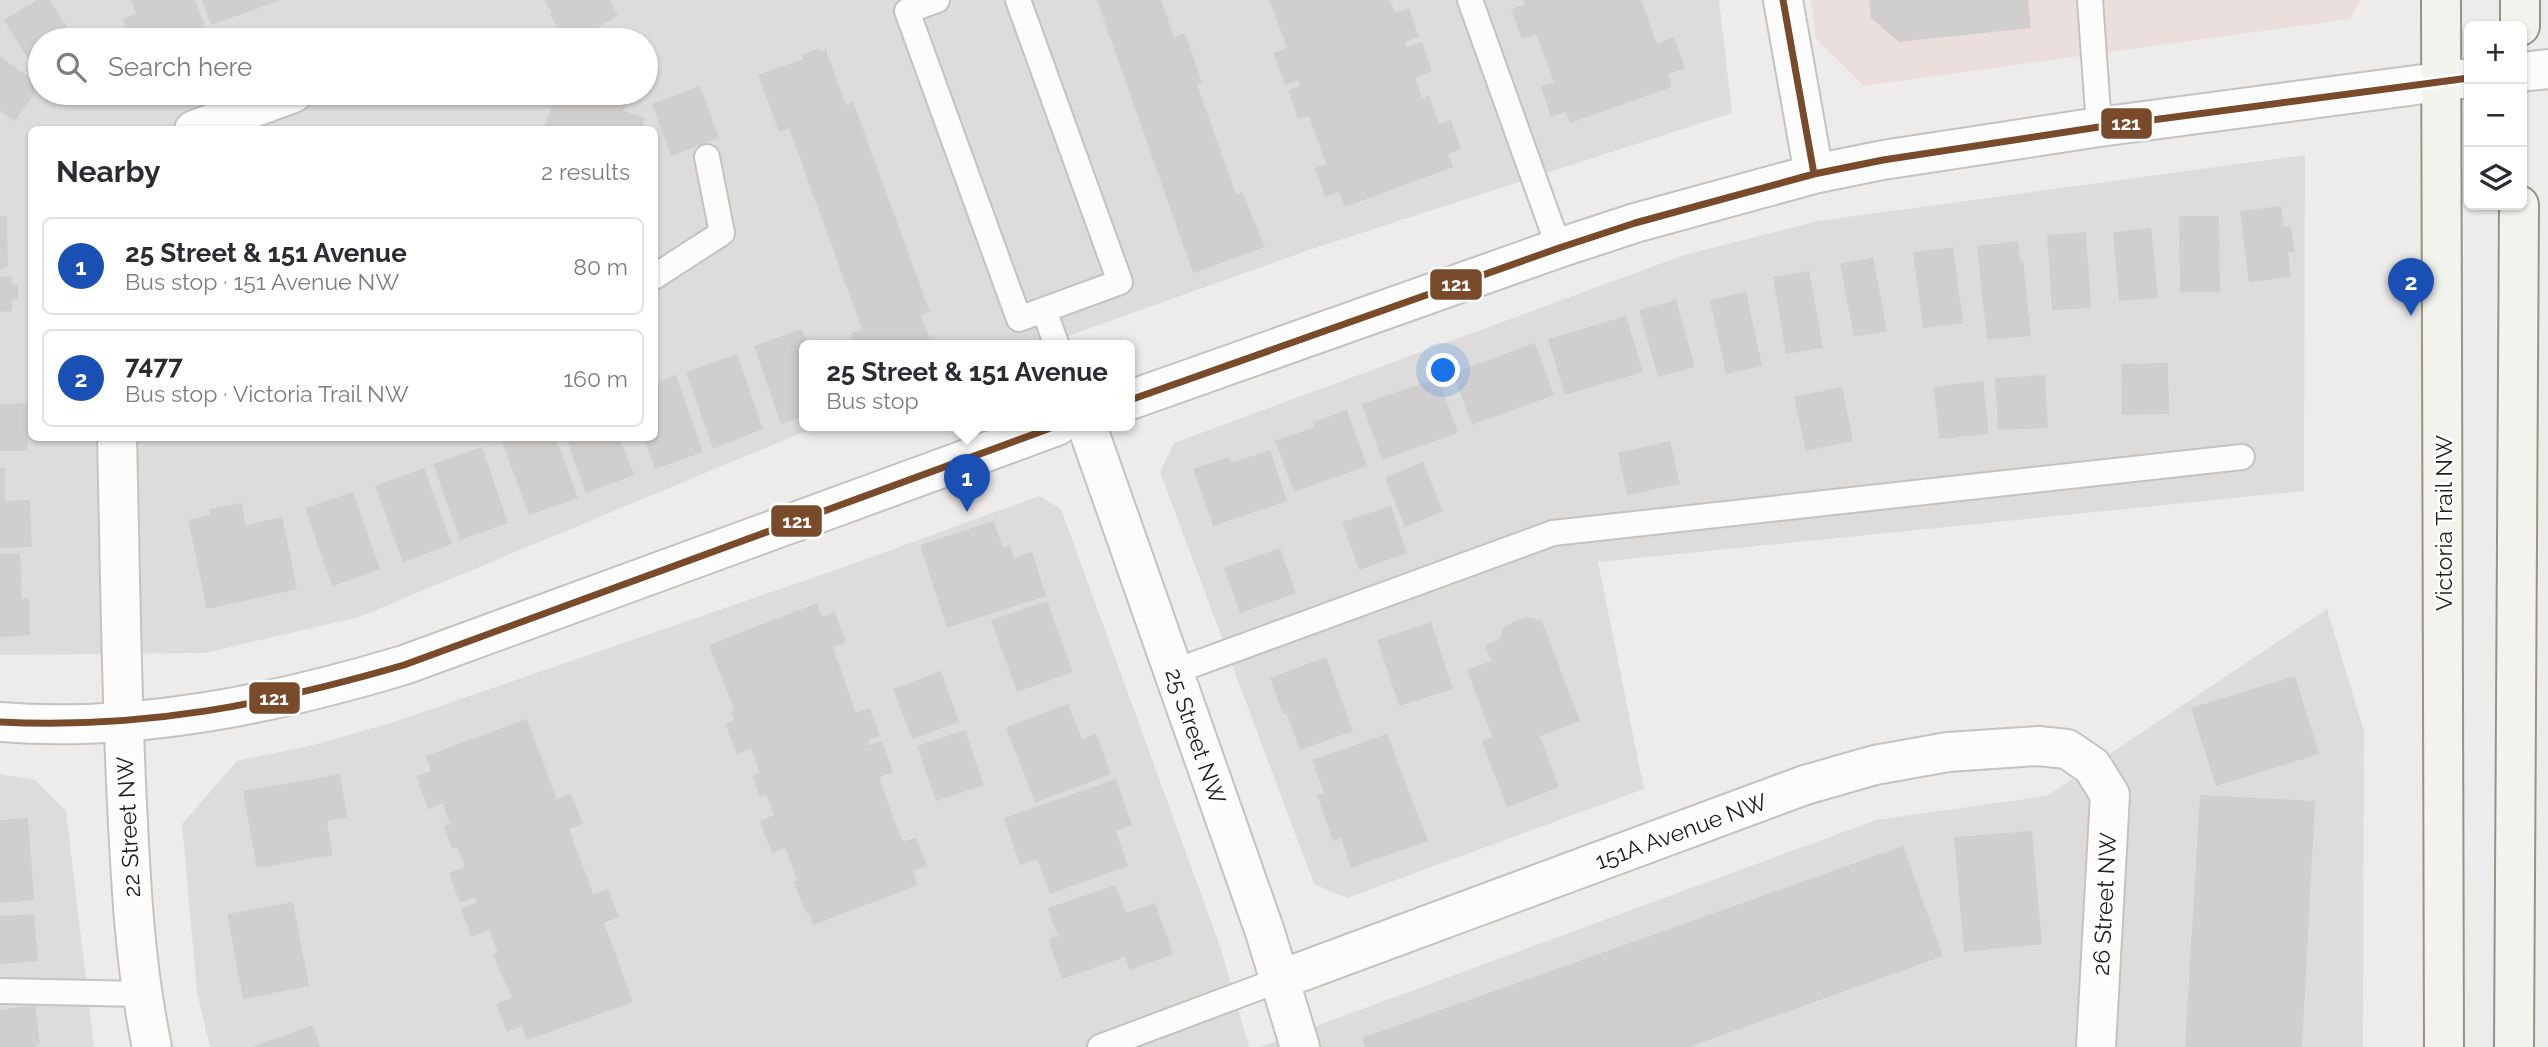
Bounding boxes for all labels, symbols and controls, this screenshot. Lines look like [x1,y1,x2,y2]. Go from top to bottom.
map controls [2464,21,2527,210]
button: + [2464,21,2527,84]
search box [28,28,658,105]
icon: search [52,48,90,86]
text: Search here [108,52,252,82]
button: − [2464,84,2527,147]
line badge: 121 [2100,107,2153,140]
text: 121 [2111,112,2141,134]
button: layers [2464,147,2527,210]
text: Nearby [56,154,160,189]
text: 2 results [541,158,630,185]
text: 25 Street & 151 Avenue [125,238,407,268]
text: 1 [75,253,87,280]
text: 80 m [573,253,628,280]
pin: 2 [2388,258,2434,316]
text: Bus stop · 151 Avenue NW [125,268,399,295]
line badge: 121 [1429,268,1483,301]
text: 121 [1441,273,1471,295]
popup [799,340,1135,431]
text: 7477 [125,350,183,380]
your location [1426,353,1460,387]
text: 25 Street & 151 Avenue [826,357,1108,387]
text: 2 [75,365,87,392]
text: 160 m [563,365,628,392]
text: Bus stop · Victoria Trail NW [125,380,409,407]
text: Bus stop [826,387,919,414]
street label: Victoria Trail NW [2430,435,2457,611]
pin: 1 [944,454,990,512]
line badge: 121 [770,504,823,538]
text: 121 [782,510,812,532]
street label: 25 Street NW [1160,665,1232,807]
line badge: 121 [248,681,301,715]
text: 121 [259,687,289,709]
street label: 22 Street NW [111,756,145,898]
street label: 151A Avenue NW [1592,787,1770,875]
street label: 26 Street NW [2087,832,2121,976]

